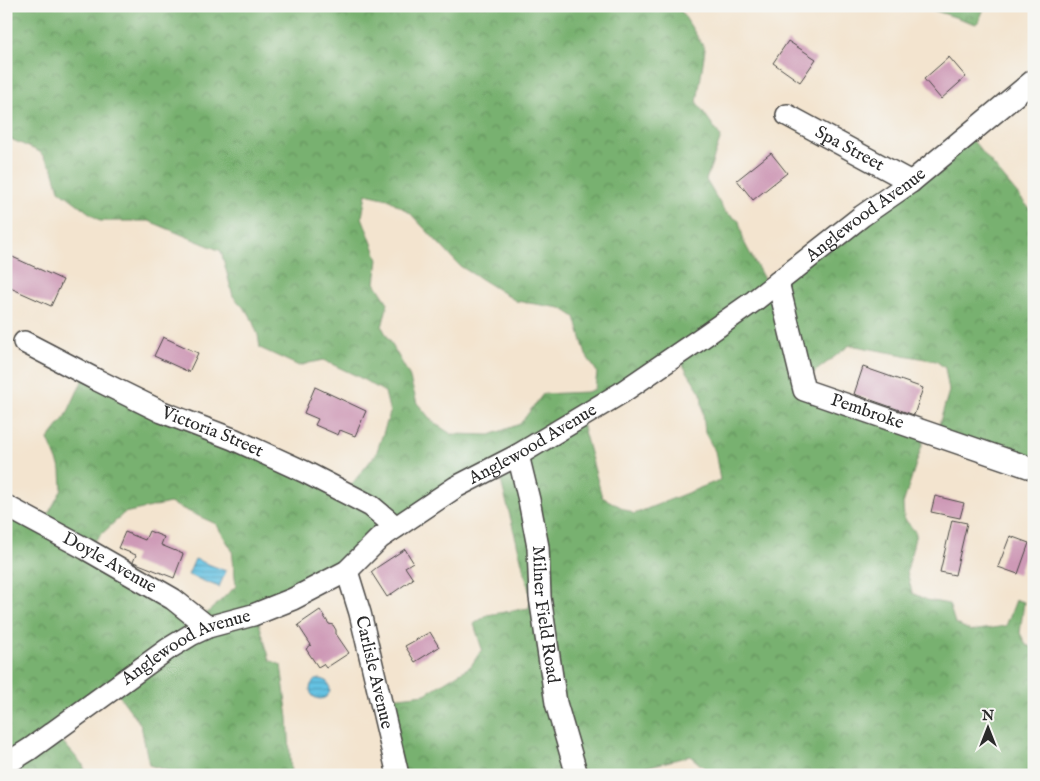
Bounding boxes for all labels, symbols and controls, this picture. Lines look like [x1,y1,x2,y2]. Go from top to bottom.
street label: Spa Street [811,121,888,177]
street label: Anglewood Avenue [800,163,931,268]
street label: Pembroke [828,389,907,435]
street label: Anglewood Avenue [464,399,601,490]
street label: Victoria Street [157,401,267,463]
street label: Doyle Avenue [58,527,161,599]
street label: Milner Field Road [526,545,564,685]
street label: Anglewood Avenue [116,605,253,691]
street label: Carlisle Avenue [350,614,398,731]
north arrow [962,704,1012,754]
text: N [981,707,994,725]

